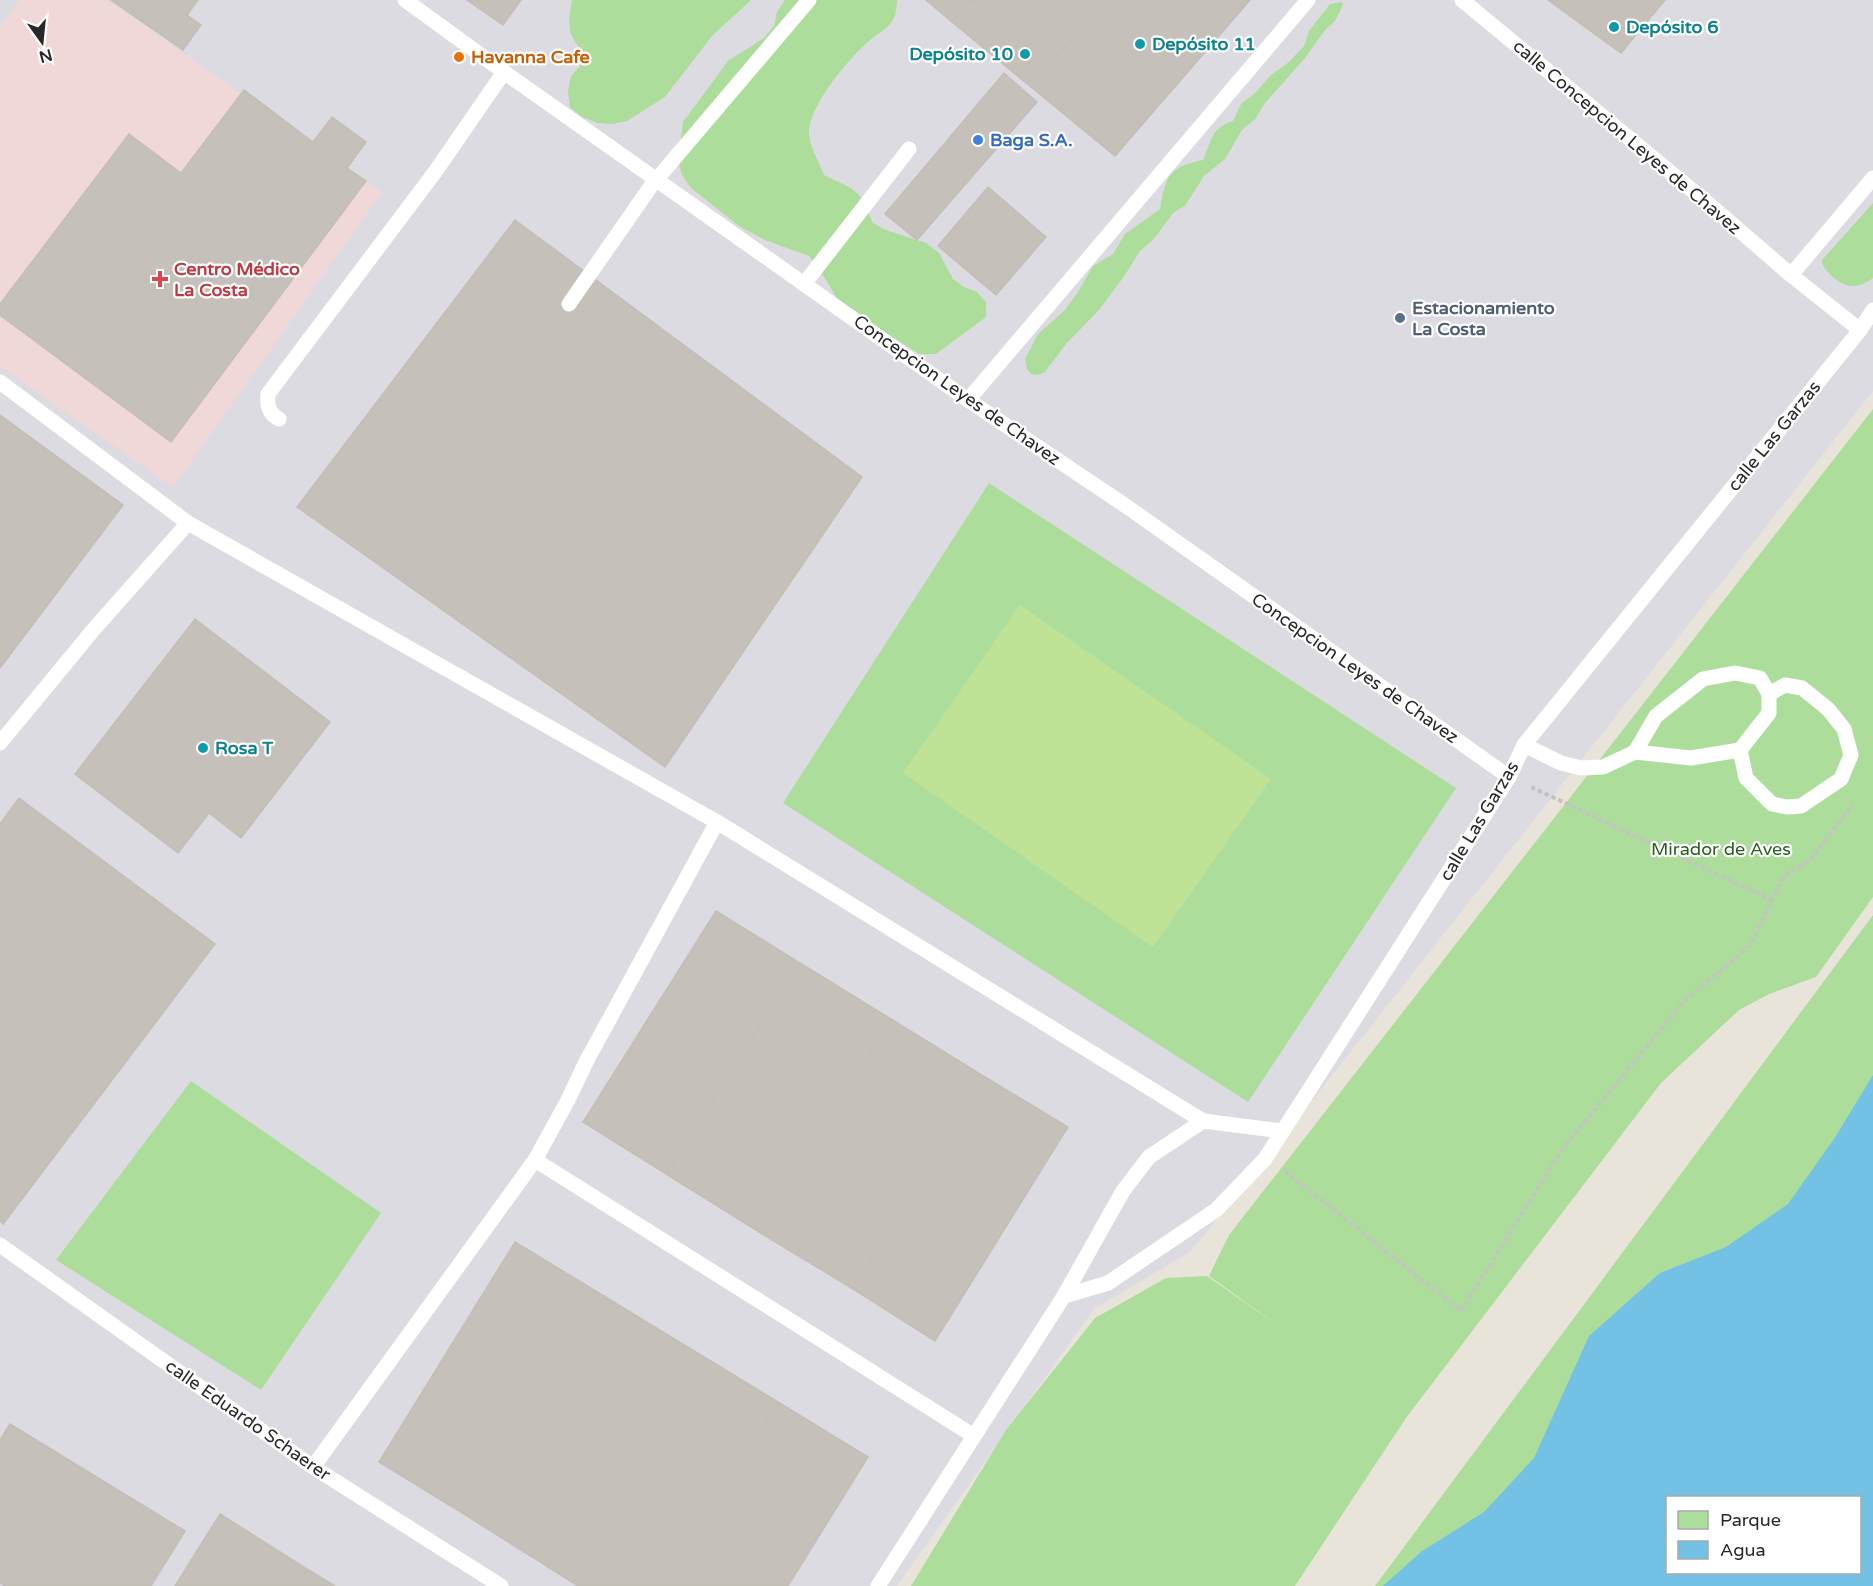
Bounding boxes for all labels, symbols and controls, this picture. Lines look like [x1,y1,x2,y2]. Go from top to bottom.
north arrow [12,12,72,72]
place label: Depósito 6 [1626,16,1718,38]
marker: Depósito 6 [1607,20,1621,34]
place label: Depósito 11 [1152,33,1256,55]
street label: calle Concepcion Leyes de Chavez [1508,35,1746,239]
marker: Depósito 11 [1133,37,1147,51]
place label: Depósito 10 [909,43,1013,65]
text: N [37,44,54,67]
place label: Havanna Cafe [471,46,590,68]
marker: Depósito 10 [1018,47,1032,61]
marker: Havanna Cafe [452,50,466,64]
place label: Baga S.A. [990,129,1073,151]
marker: Baga S.A. [971,133,985,147]
place label: Centro Médico La Costa [174,258,300,301]
marker: Centro Médico La Costa [151,270,169,288]
place label: Estacionamiento La Costa [1412,297,1555,340]
street label: Concepcion Leyes de Chavez [849,310,1065,470]
marker: Estacionamiento La Costa [1393,311,1407,325]
street label: calle Las Garzas [1723,376,1825,496]
street label: Concepcion Leyes de Chavez [1247,588,1463,748]
place label: Rosa T [215,737,274,759]
marker: Rosa T [196,741,210,755]
street label: calle Las Garzas [1435,757,1523,885]
park label: Mirador de Aves [1651,838,1791,860]
street label: calle Eduardo Schaerer [161,1355,335,1485]
legend [1666,1496,1861,1574]
text: Parque [1720,1509,1781,1531]
text: Agua [1720,1539,1766,1561]

